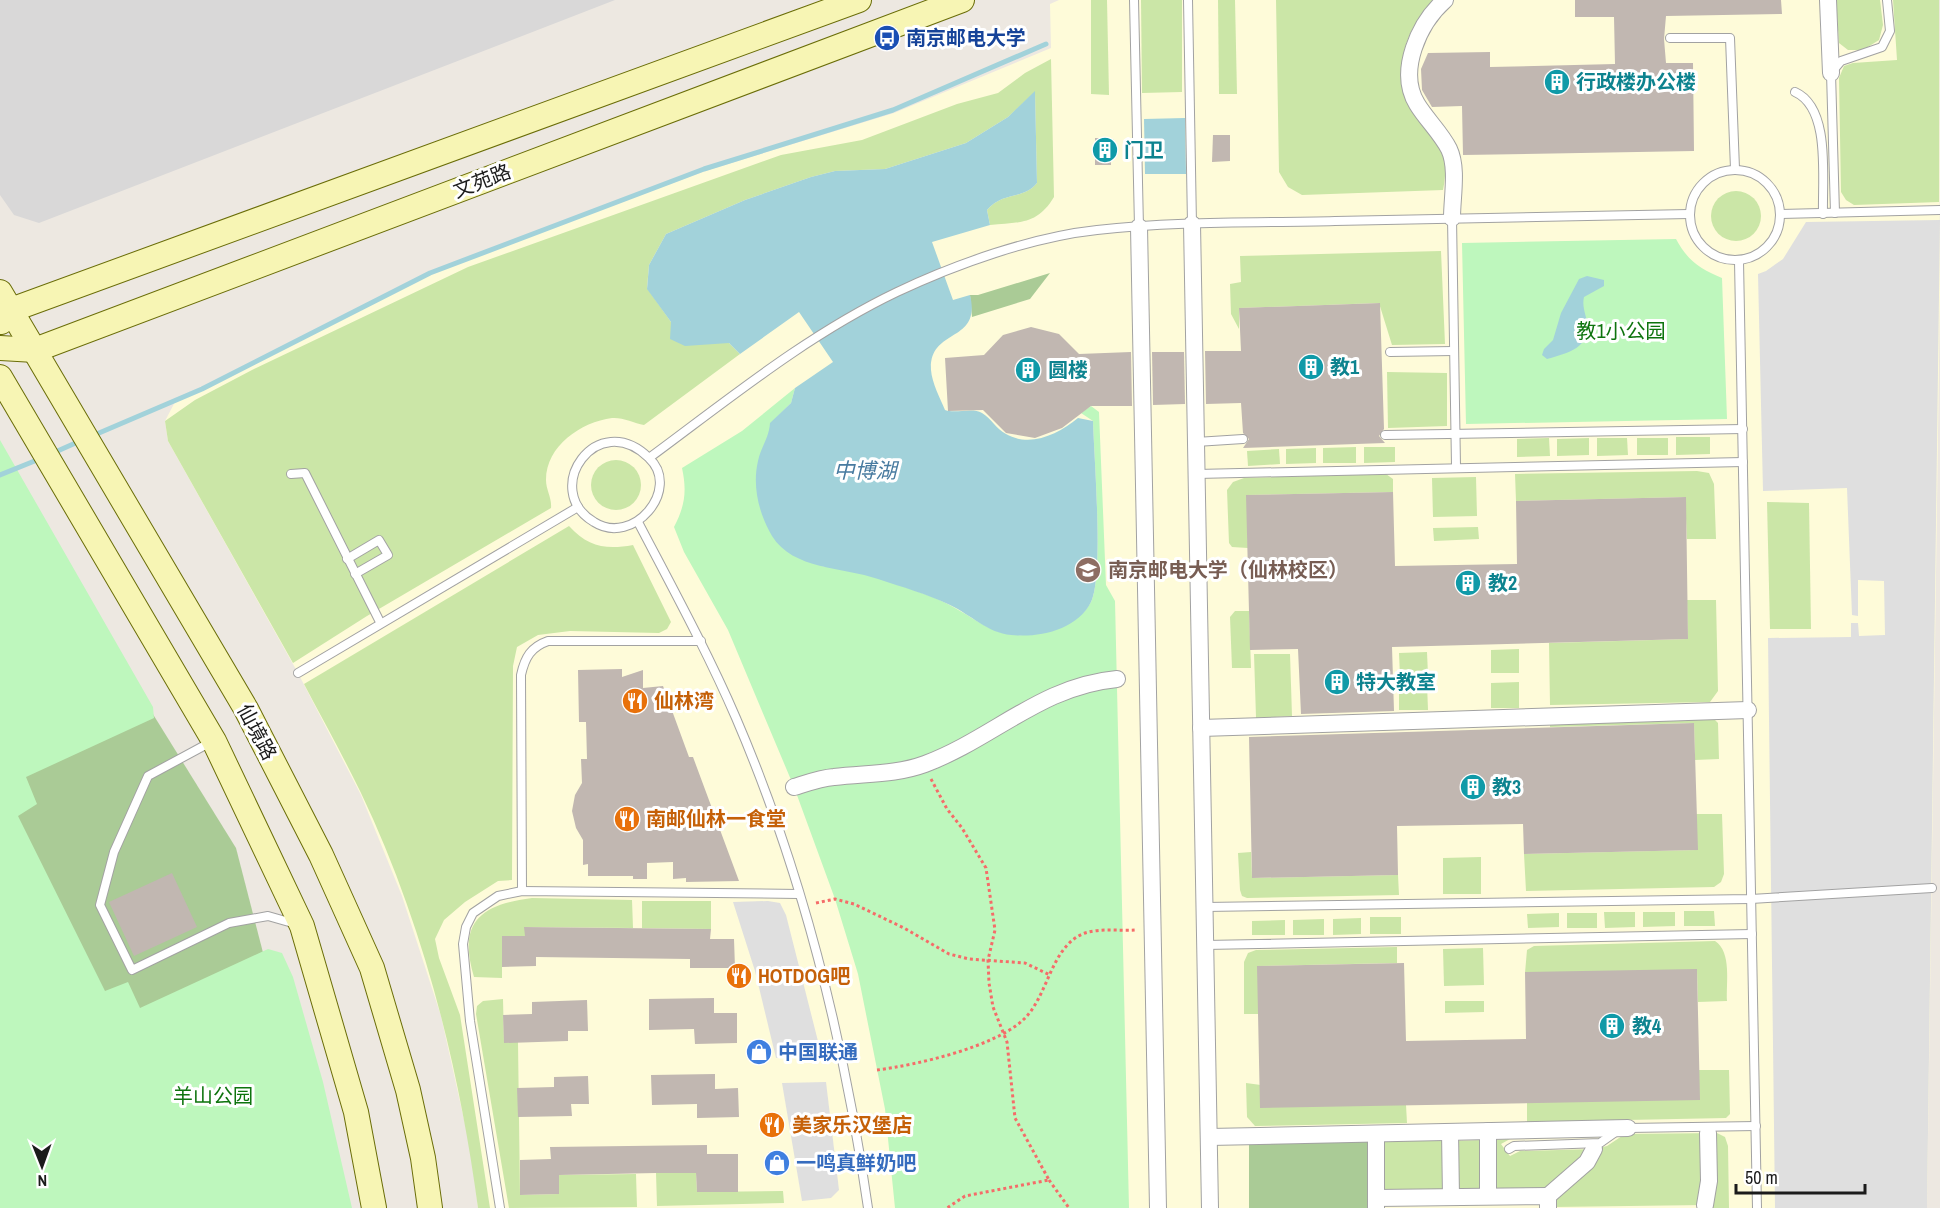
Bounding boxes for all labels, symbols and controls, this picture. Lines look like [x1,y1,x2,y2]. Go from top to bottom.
bus stop icon: 南京邮电大学 [872,23,902,53]
place label: 南京邮电大学 [906,24,1026,51]
building icon: 行政楼办公楼 [1542,67,1572,97]
place label: 行政楼办公楼 [1576,68,1696,95]
building icon: 门卫 [1090,135,1120,165]
place label: 门卫 [1124,136,1164,163]
street label: 文苑路 [449,157,515,204]
park label: 教1小公园 [1576,317,1666,344]
building icon: 教1 [1296,352,1326,382]
place label: 教1 [1330,353,1360,380]
building icon: 圆楼 [1013,355,1043,385]
place label: 圆楼 [1048,356,1088,383]
water label: 中博湖 [834,456,899,485]
school or university icon: 南京邮电大学（仙林校区） [1073,555,1103,585]
place label: 南京邮电大学（仙林校区） [1108,556,1348,583]
building icon: 教2 [1453,568,1483,598]
place label: 教2 [1488,569,1517,596]
building icon: 特大教室 [1322,667,1352,697]
place label: 特大教室 [1356,668,1436,695]
restaurant icon: 仙林湾 [620,686,650,716]
place label: 仙林湾 [654,687,714,714]
street label: 仙境路 [231,699,283,765]
building icon: 教3 [1458,772,1488,802]
place label: 教3 [1492,773,1521,800]
restaurant icon: 南邮仙林一食堂 [612,804,642,834]
place label: 南邮仙林一食堂 [646,805,786,832]
restaurant icon: HOTDOG吧 [724,961,754,991]
place label: HOTDOG吧 [758,962,850,989]
building icon: 教4 [1597,1011,1627,1041]
place label: 教4 [1632,1012,1661,1039]
shop icon: 中国联通 [744,1037,774,1067]
place label: 中国联通 [778,1038,858,1065]
park label: 羊山公园 [173,1082,253,1109]
restaurant icon: 美家乐汉堡店 [757,1110,787,1140]
place label: 美家乐汉堡店 [792,1111,912,1138]
north arrow [12,1136,72,1196]
shop icon: 一鸣真鲜奶吧 [762,1148,792,1178]
place label: 一鸣真鲜奶吧 [796,1149,916,1176]
scale bar [1736,1157,1865,1195]
text: 50 m [1745,1165,1778,1190]
text: N [37,1170,47,1192]

